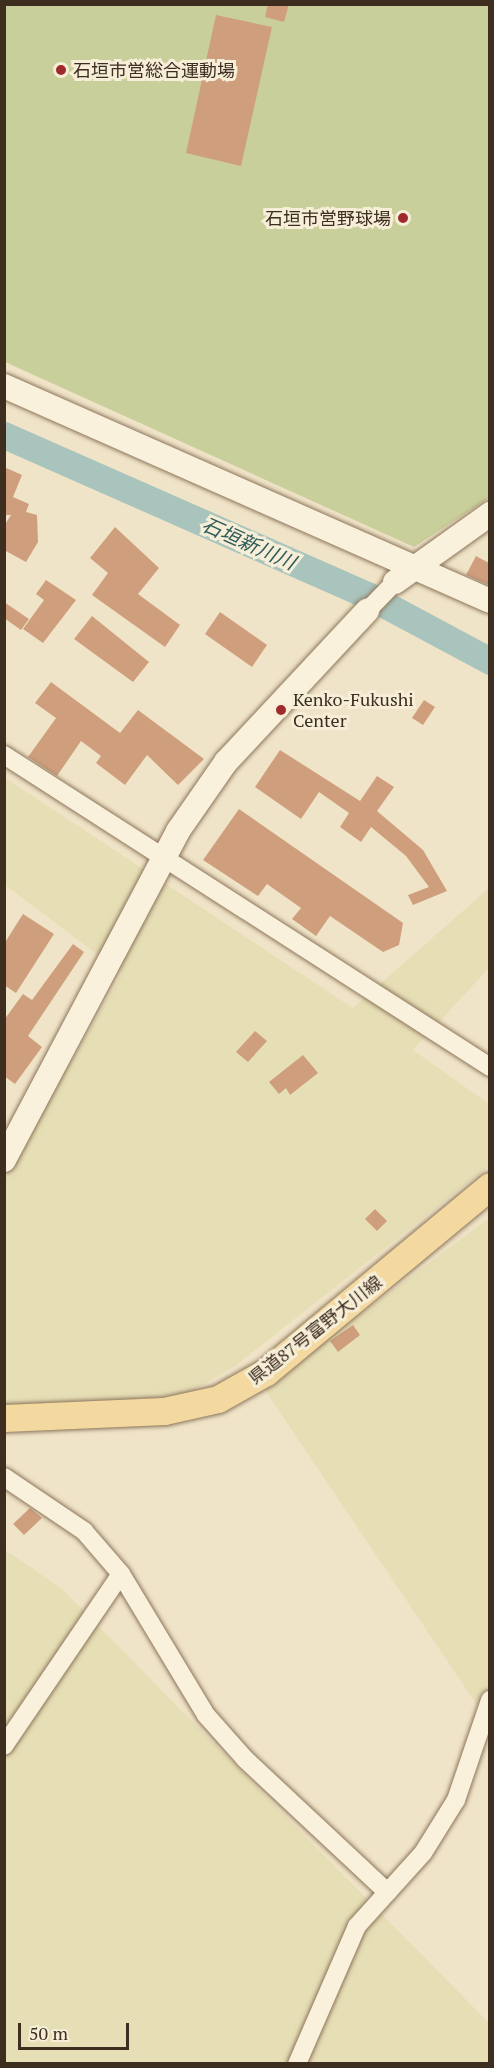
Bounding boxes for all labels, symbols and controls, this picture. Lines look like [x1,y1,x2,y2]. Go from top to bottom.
place label: 石垣市営総合運動場 [73,59,235,81]
marker: 石垣市営総合運動場 [54,63,68,77]
place label: 石垣市営野球場 [265,207,391,229]
marker: 石垣市営野球場 [396,211,410,225]
water label: 石垣新川川 [198,512,300,574]
place label: Kenko-Fukushi Center [293,689,414,732]
marker: Kenko-Fukushi Center [274,703,288,717]
street label: 県道87号富野大川線 [244,1271,386,1389]
scale bar [21,2011,132,2049]
text: 50 m [29,2021,68,2045]

